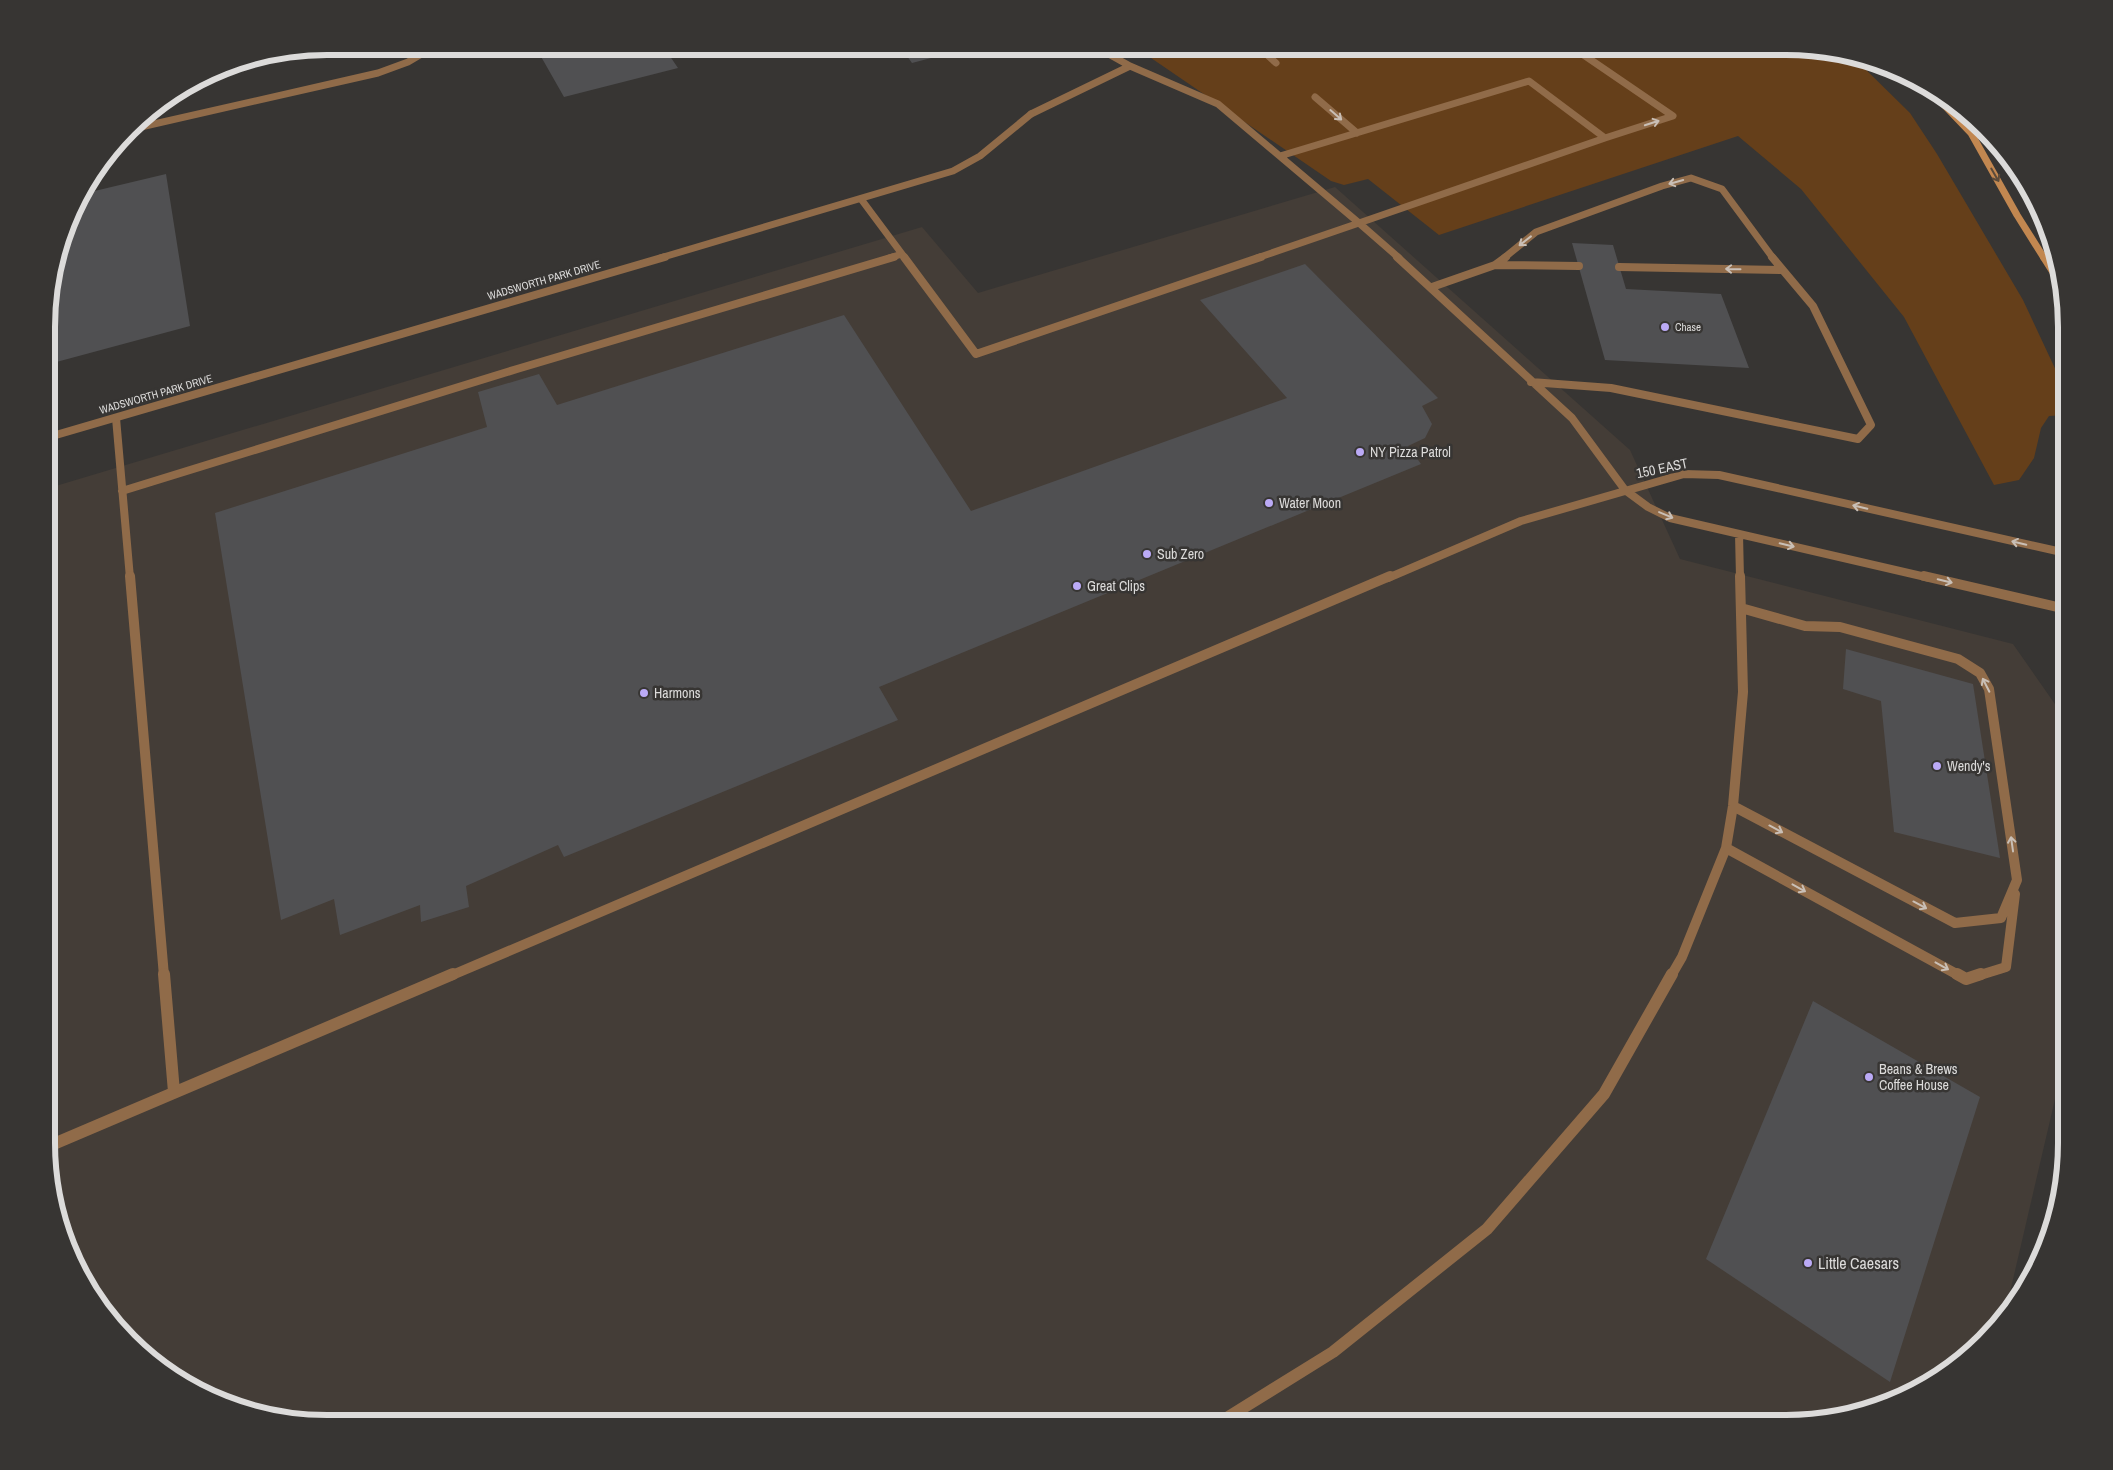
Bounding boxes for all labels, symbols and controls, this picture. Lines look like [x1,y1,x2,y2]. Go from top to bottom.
one-way arrow [1330,109,1343,121]
one-way arrow [1643,118,1659,127]
one-way arrow [1990,168,2000,182]
one-way arrow [1668,177,1684,187]
one-way arrow [1519,235,1532,246]
street label: WADSWORTH PARK DRIVE [486,257,602,303]
one-way arrow [1725,264,1742,274]
place label: Chase [1675,320,1701,334]
marker: Chase [1659,321,1671,333]
street label: WADSWORTH PARK DRIVE [98,371,214,417]
place label: NY Pizza Patrol [1370,443,1451,461]
marker: NY Pizza Patrol [1354,446,1366,458]
street label: 150 EAST [1635,454,1689,482]
place label: Water Moon [1279,494,1341,512]
marker: Water Moon [1263,497,1275,509]
one-way arrow [1853,502,1869,511]
one-way arrow [1658,511,1673,521]
one-way arrow [2011,538,2027,547]
one-way arrow [1778,541,1794,550]
place label: Sub Zero [1157,545,1204,563]
marker: Sub Zero [1141,548,1153,560]
place label: Great Clips [1087,577,1145,595]
one-way arrow [1937,577,1953,586]
marker: Great Clips [1071,580,1083,592]
one-way arrow [1981,677,1991,692]
place label: Harmons [654,684,701,702]
marker: Harmons [638,687,650,699]
place label: Wendy's [1947,757,1991,775]
marker: Wendy's [1931,760,1943,772]
one-way arrow [1769,824,1784,834]
one-way arrow [2007,837,2017,853]
one-way arrow [1791,884,1806,893]
one-way arrow [1913,900,1928,910]
one-way arrow [1934,961,1949,971]
place label: Beans & Brews Coffee House [1879,1060,1958,1094]
marker: Beans & Brews Coffee House [1863,1071,1875,1083]
place label: Little Caesars [1818,1252,1899,1274]
marker: Little Caesars [1802,1257,1814,1269]

